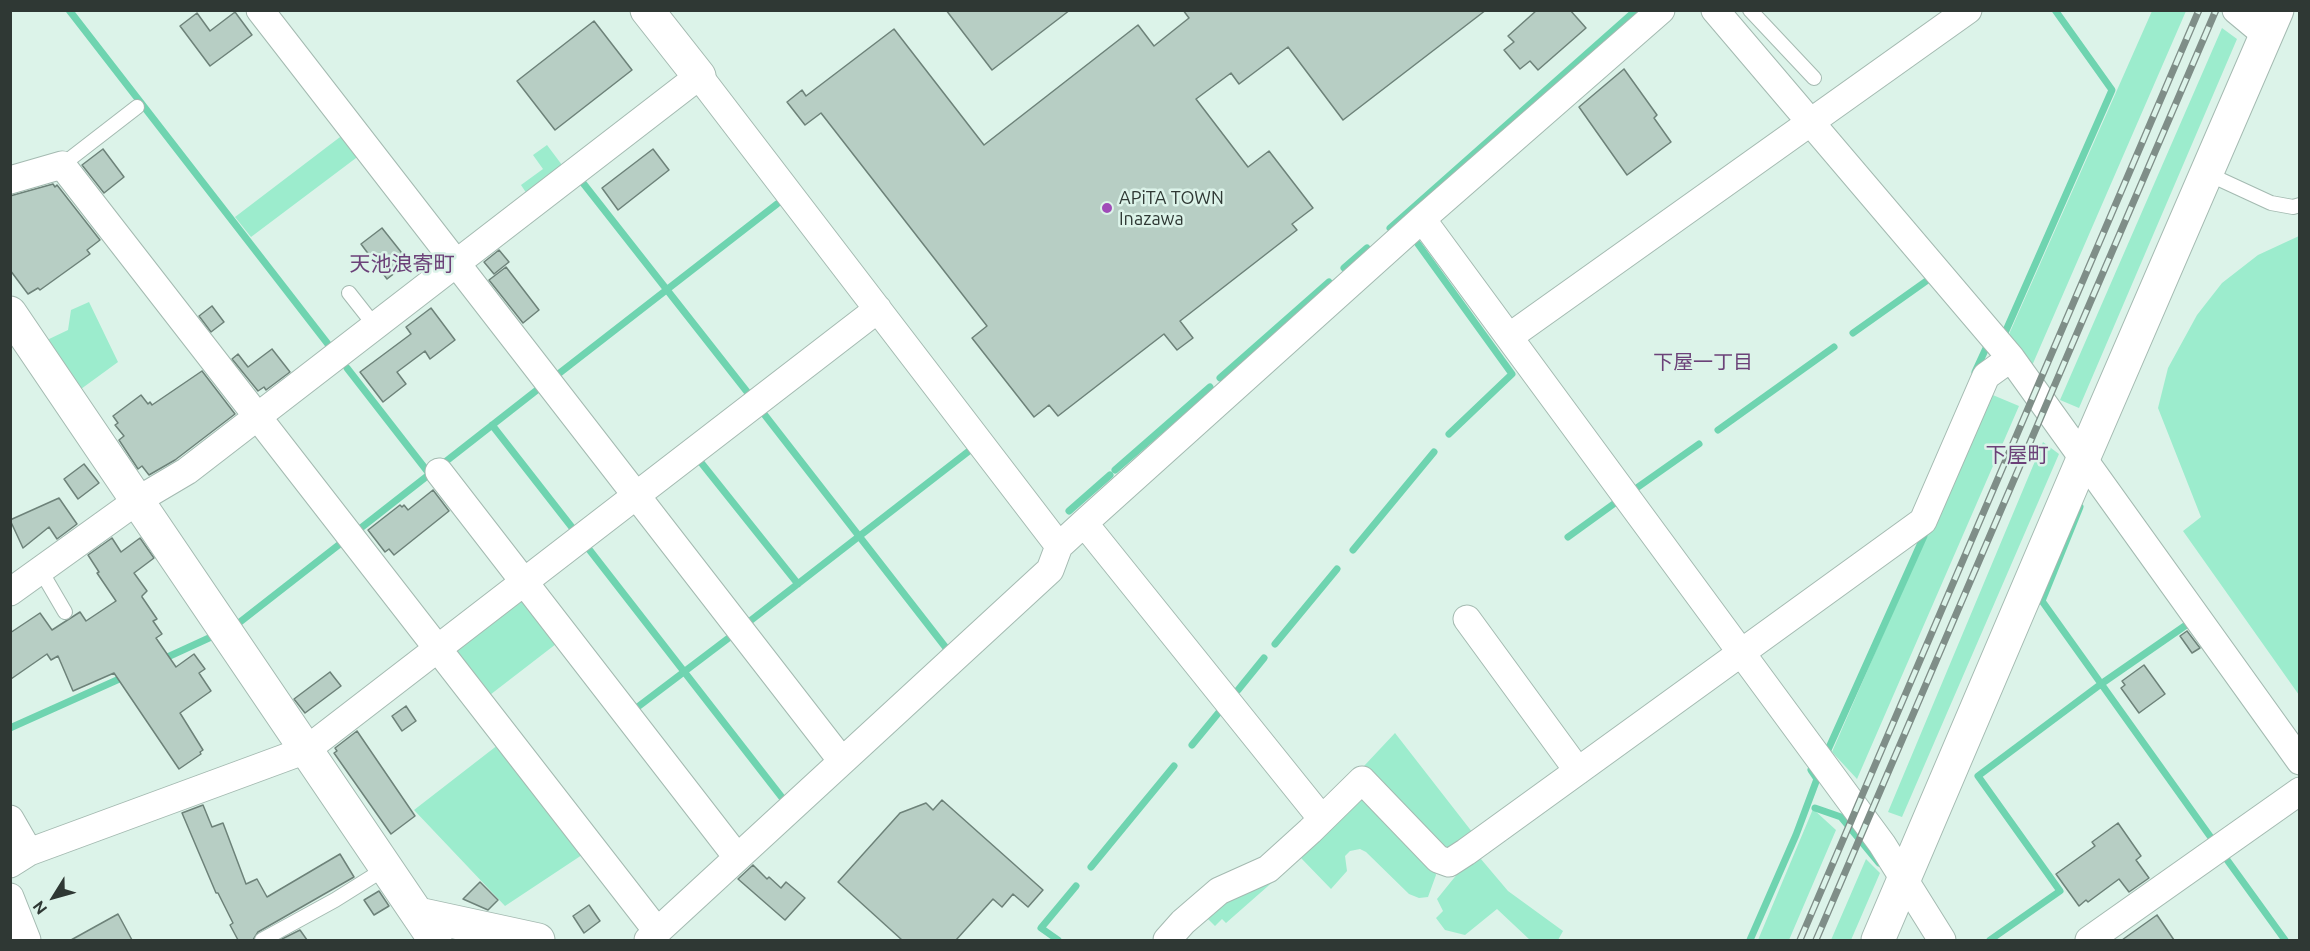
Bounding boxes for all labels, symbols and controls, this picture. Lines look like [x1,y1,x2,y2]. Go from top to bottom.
place label: APiTA TOWN Inazawa [1119,187,1224,230]
marker: APiTA TOWN Inazawa [1100,201,1114,215]
district label: 天池浪寄町 [350,251,454,277]
district label: 下屋一丁目 [1653,350,1753,374]
district label: 下屋町 [1986,442,2048,468]
north arrow [24,867,84,927]
text: N [29,898,50,918]

